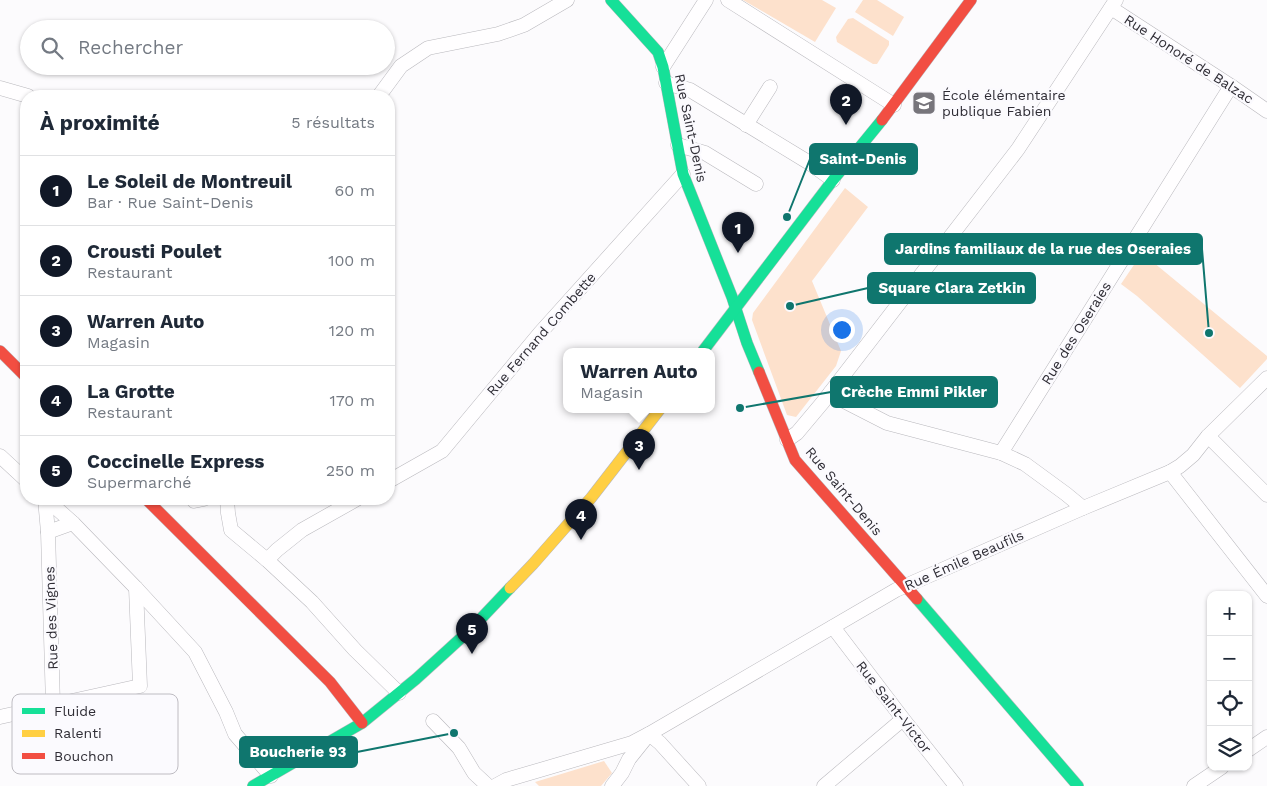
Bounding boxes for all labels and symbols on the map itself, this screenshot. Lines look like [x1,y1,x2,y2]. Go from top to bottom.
street label: Rue Honoré de Balzac [1121,11,1257,107]
street label: Rue Saint-Denis [672,72,710,184]
pin: 2 [830,84,862,125]
place label: École élémentaire publique Fabien [942,87,1066,119]
school or university icon: École élémentaire publique Fabien [911,90,937,116]
callout: Saint-Denis [810,144,917,174]
text: Saint-Denis [819,150,907,168]
pin: 1 [722,212,754,253]
callout: Jardins familiaux de la rue des Oseraies [885,234,1202,264]
text: Jardins familiaux de la rue des Oseraies [895,240,1191,258]
street label: Rue Fernand Combette [483,269,599,399]
callout: Square Clara Zetkin [868,273,1035,303]
text: Square Clara Zetkin [878,279,1026,297]
street label: Rue des Oseraies [1038,279,1114,387]
your location [829,317,855,343]
callout: Crèche Emmi Pikler [831,377,997,407]
text: Crèche Emmi Pikler [841,383,988,401]
pin: 3 [623,429,655,470]
street label: Rue Saint-Denis [802,444,886,538]
pin: 4 [565,499,597,540]
street label: Rue Émile Beaufils [902,527,1026,593]
street label: Rue des Vignes [41,566,61,670]
pin: 5 [456,613,488,654]
street label: Rue Saint-Victor [853,658,935,756]
legend [12,694,178,774]
text: Fluide [54,703,96,719]
text: Ralenti [54,725,102,741]
callout: Boucherie 93 [240,737,357,767]
text: Boucherie 93 [250,743,347,761]
text: Bouchon [54,748,114,764]

